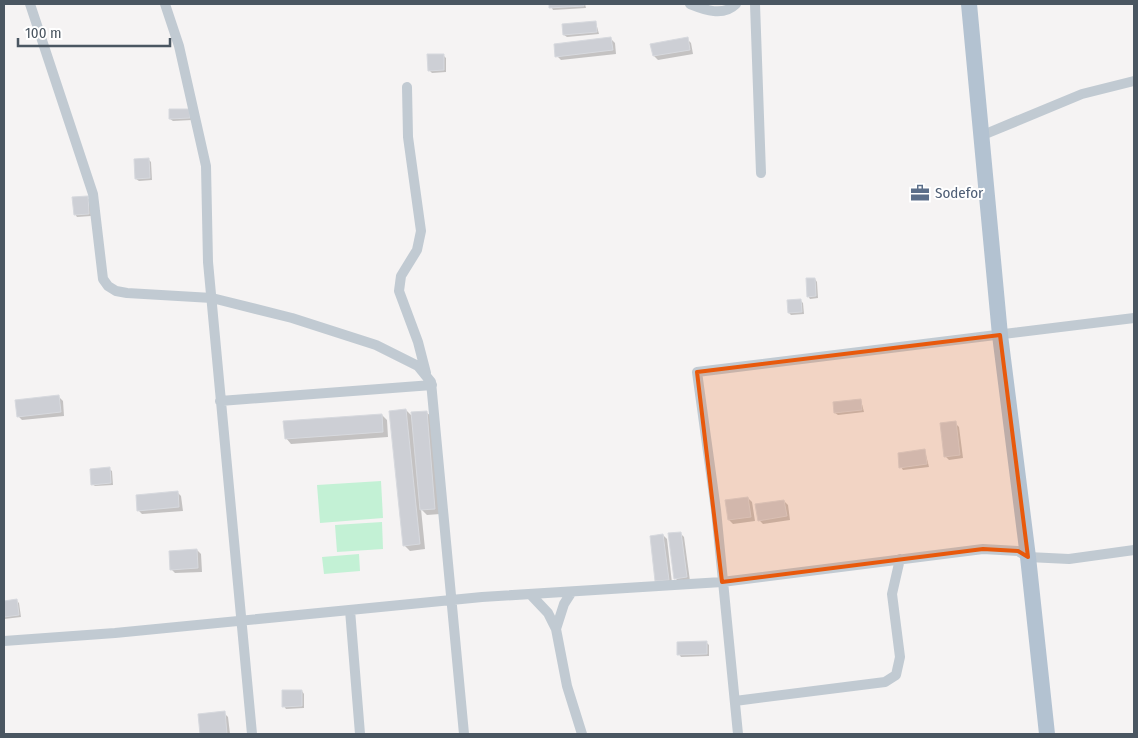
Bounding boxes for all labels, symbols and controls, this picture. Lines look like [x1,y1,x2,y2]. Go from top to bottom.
scale bar [18,15,170,47]
text: 100 m [25,24,62,42]
office icon: Sodefor [909,182,931,204]
place label: Sodefor [935,184,984,202]

